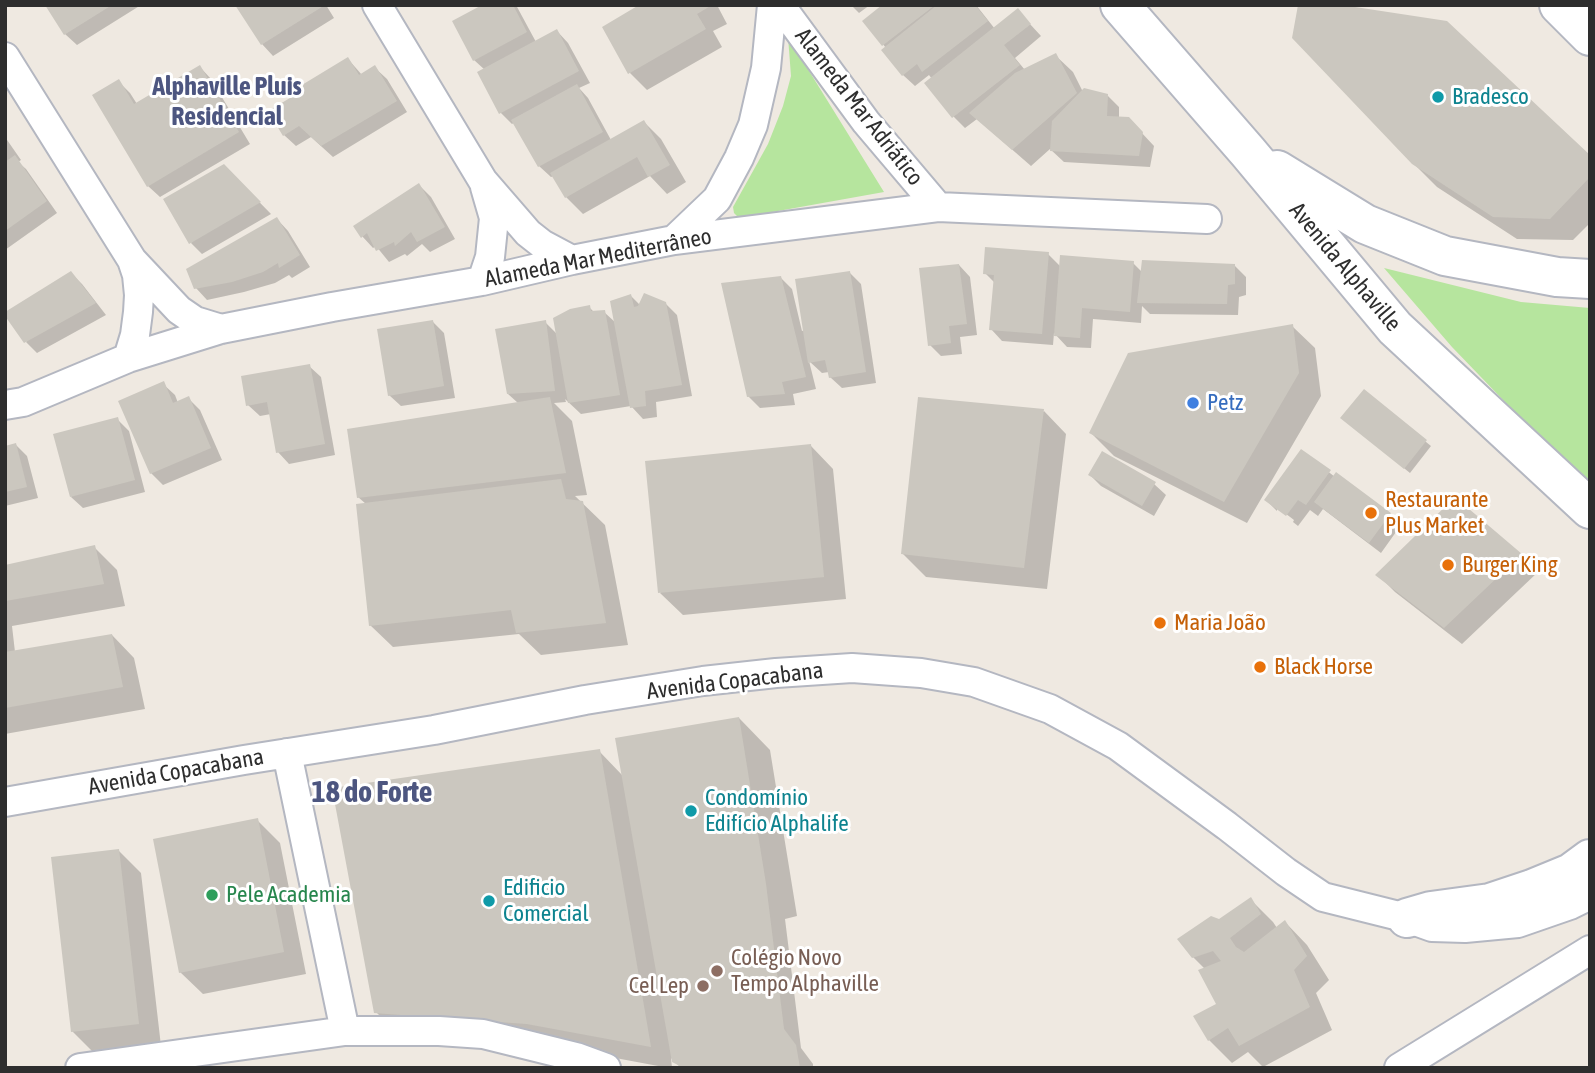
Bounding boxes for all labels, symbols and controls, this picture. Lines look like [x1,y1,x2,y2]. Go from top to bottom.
street label: Alameda Mar Adriático [789,23,929,191]
district label: Alphaville Pluis Residencial [152,71,302,132]
place label: Bradesco [1452,83,1529,111]
marker: Bradesco [1430,89,1446,105]
street label: Avenida Alphaville [1283,197,1407,337]
street label: Alameda Mar Mediterrâneo [482,222,714,294]
place label: Petz [1207,389,1243,417]
marker: Petz [1185,395,1201,411]
place label: Restaurante Plus Market [1385,486,1488,540]
marker: Restaurante Plus Market [1363,505,1379,521]
place label: Burger King [1462,551,1558,579]
marker: Burger King [1440,557,1456,573]
place label: Maria João [1174,609,1266,637]
marker: Maria João [1152,615,1168,631]
place label: Black Horse [1274,653,1373,681]
street label: Avenida Copacabana [645,656,825,706]
marker: Black Horse [1252,659,1268,675]
street label: Avenida Copacabana [86,743,266,801]
district label: 18 do Forte [312,775,432,811]
place label: Condomínio Edifício Alphalife [705,784,849,838]
marker: Condomínio Edifício Alphalife [683,803,699,819]
place label: Edificio Comercial [503,874,589,928]
place label: Pele Academia [226,881,351,909]
marker: Pele Academia [204,887,220,903]
marker: Edificio Comercial [481,893,497,909]
place label: Colégio Novo Tempo Alphaville [731,944,879,998]
marker: Colégio Novo Tempo Alphaville [709,963,725,979]
place label: Cel Lep [629,972,689,1000]
marker: Cel Lep [695,978,711,994]

